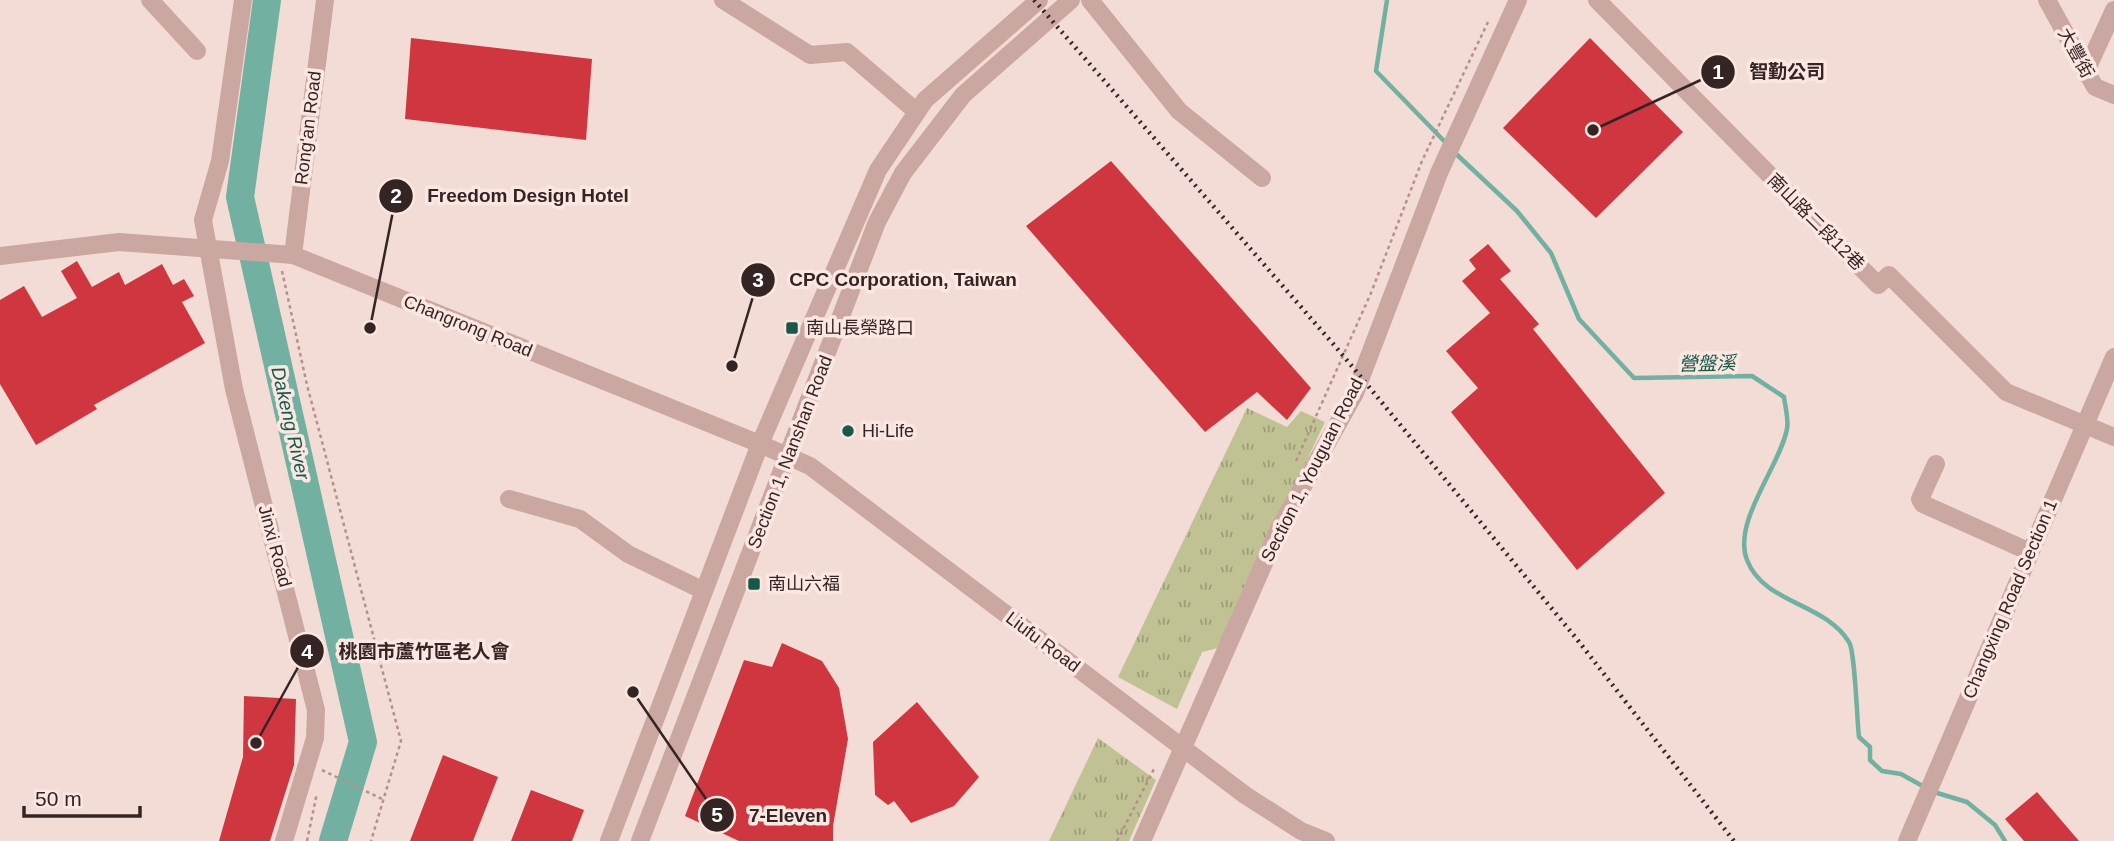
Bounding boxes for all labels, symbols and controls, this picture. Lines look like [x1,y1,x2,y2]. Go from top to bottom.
street label: 大豐街 [2054,25,2098,81]
callout: 智勤公司 [1700,52,1839,92]
text: 1 [1712,60,1724,83]
text: 智勤公司 [1749,61,1825,82]
street label: Rong'an Road [291,70,325,186]
street label: 南山路二段12巷 [1764,170,1868,274]
callout: Freedom Design Hotel [378,176,643,216]
text: 2 [390,184,402,207]
text: Freedom Design Hotel [427,185,629,206]
callout: CPC Corporation, Taiwan [740,260,1031,300]
text: 3 [752,268,764,291]
text: CPC Corporation, Taiwan [789,269,1017,290]
street label: Changrong Road [401,291,535,361]
place label: 南山長榮路口 [806,318,914,338]
marker: 南山長榮路口 [784,320,800,336]
water label: 營盤溪 [1678,352,1739,374]
street label: Section 1, Nanshan Road [744,353,836,551]
water label: Dakeng River [267,365,314,482]
street label: Section 1, Youguan Road [1257,375,1367,565]
place label: Hi-Life [862,421,914,441]
marker: Hi-Life [840,423,856,439]
street label: Changxing Road Section 1 [1959,497,2061,701]
street label: Jinxi Road [254,503,296,589]
place label: 南山六福 [768,574,840,594]
marker: 南山六福 [746,576,762,592]
street label: Liufu Road [1002,608,1084,676]
callout: 桃園市蘆竹區老人會 [289,631,523,671]
text: 4 [301,640,313,663]
text: 桃園市蘆竹區老人會 [338,641,510,662]
scale bar [24,774,140,818]
text: 50 m [35,787,82,810]
callout: 7-Eleven [700,795,841,835]
text: 5 [711,803,723,826]
text: 7-Eleven [749,805,827,826]

